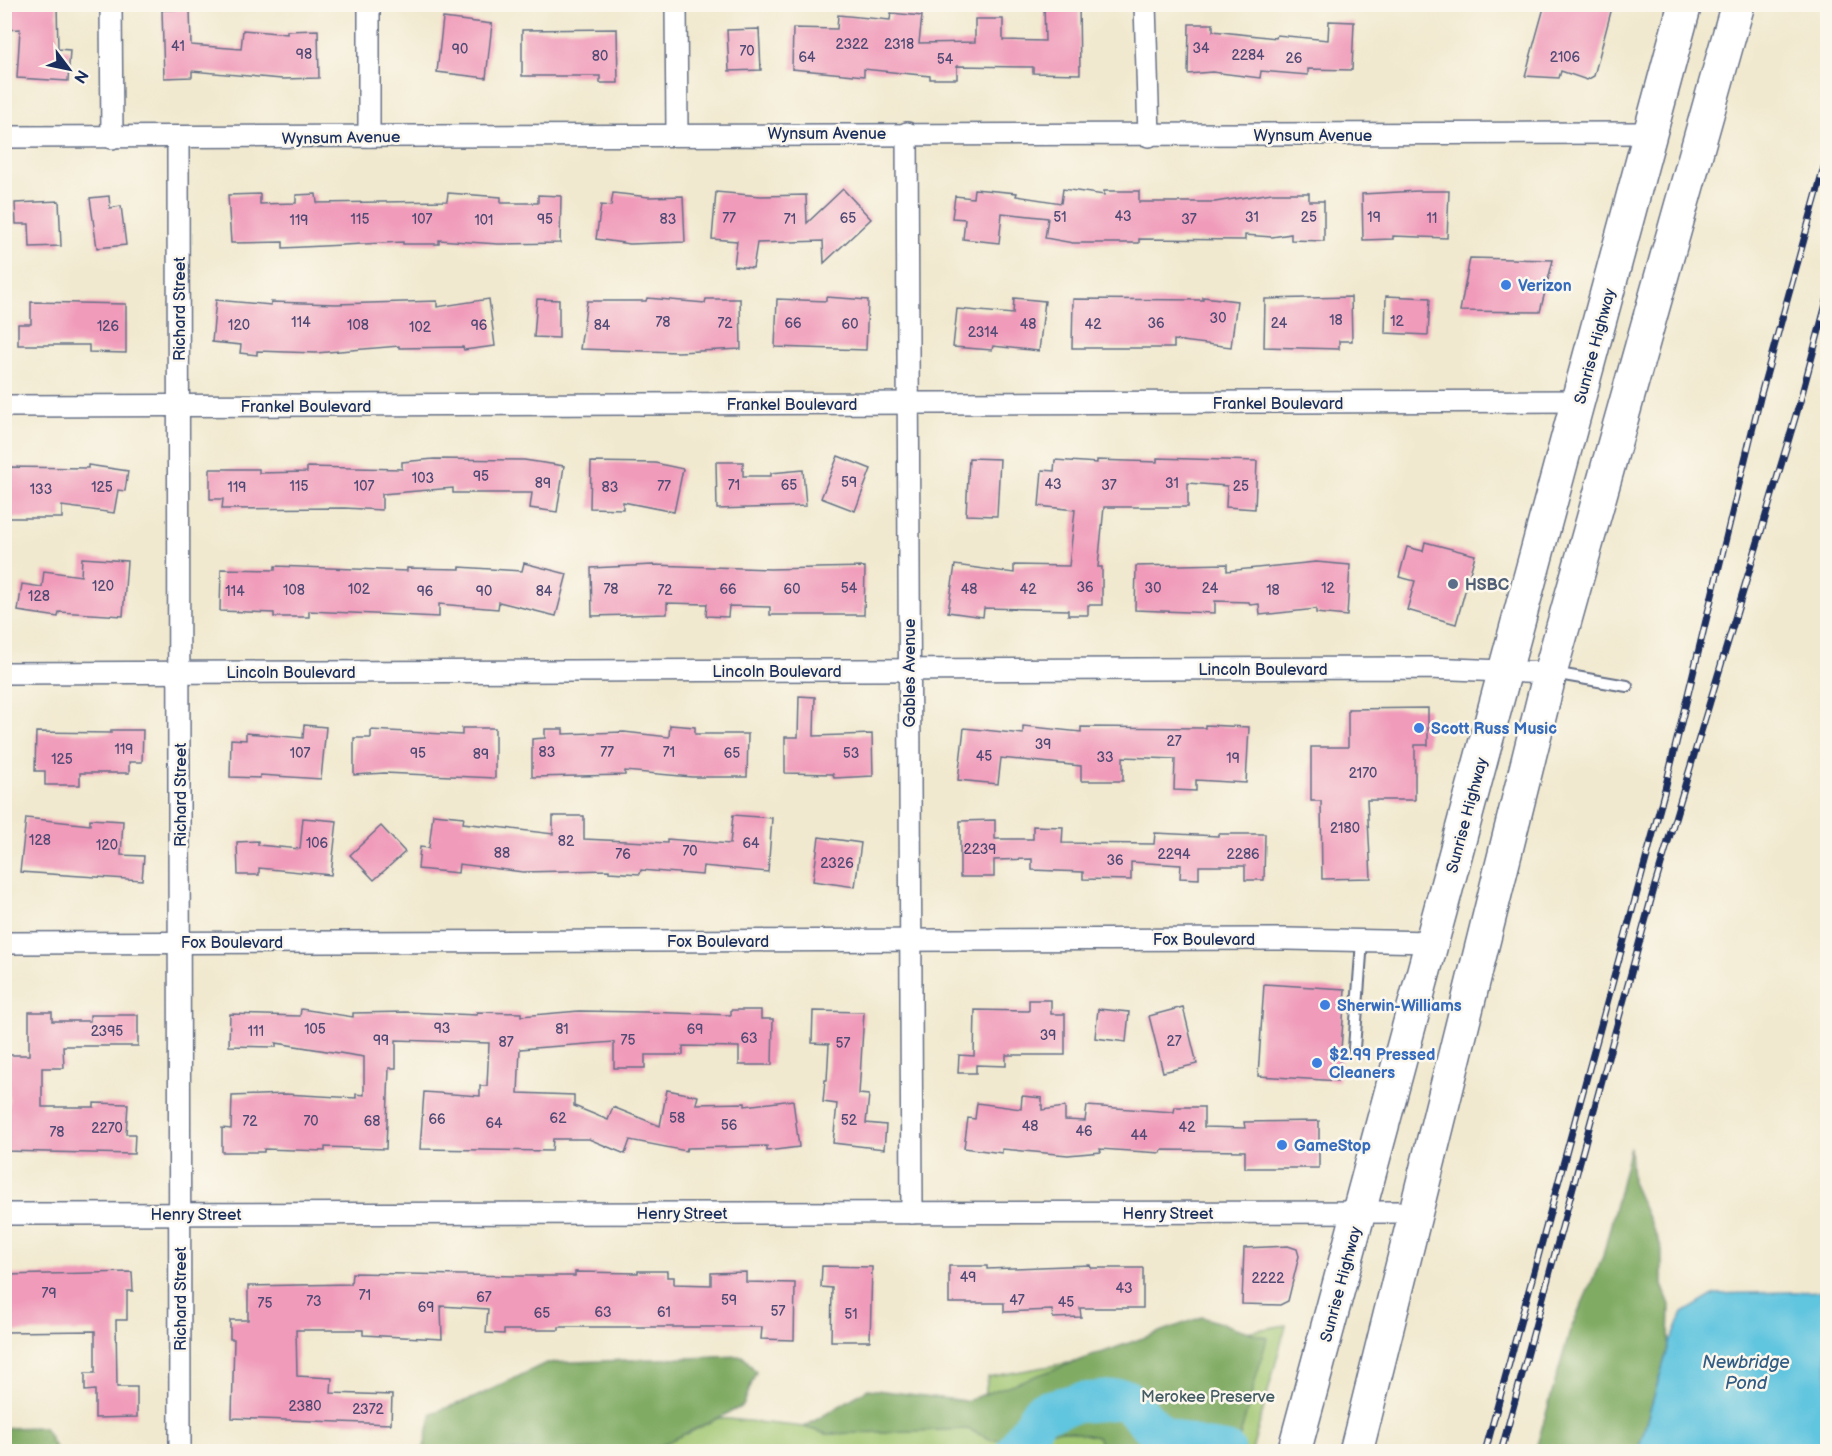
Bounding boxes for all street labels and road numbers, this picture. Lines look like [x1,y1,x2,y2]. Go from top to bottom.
street label: Wynsum Avenue [768,125,887,144]
street label: Wynsum Avenue [1254,127,1373,146]
street label: Wynsum Avenue [281,128,401,149]
street label: Richard Street [171,257,190,361]
street label: Sunrise Highway [1571,286,1620,406]
street label: Frankel Boulevard [1213,395,1343,414]
street label: Frankel Boulevard [727,396,857,415]
street label: Frankel Boulevard [241,398,371,417]
street label: Gables Avenue [901,618,920,727]
street label: Lincoln Boulevard [1198,661,1328,680]
street label: Lincoln Boulevard [712,663,842,682]
street label: Lincoln Boulevard [226,664,356,683]
street label: Richard Street [172,743,191,847]
street label: Sunrise Highway [1443,755,1492,875]
street label: Fox Boulevard [1153,931,1255,950]
street label: Fox Boulevard [667,933,769,952]
street label: Fox Boulevard [181,934,283,953]
street label: Henry Street [637,1205,728,1224]
street label: Henry Street [1123,1205,1214,1224]
street label: Henry Street [151,1206,242,1225]
street label: Sunrise Highway [1317,1224,1366,1344]
street label: Richard Street [172,1247,191,1351]

